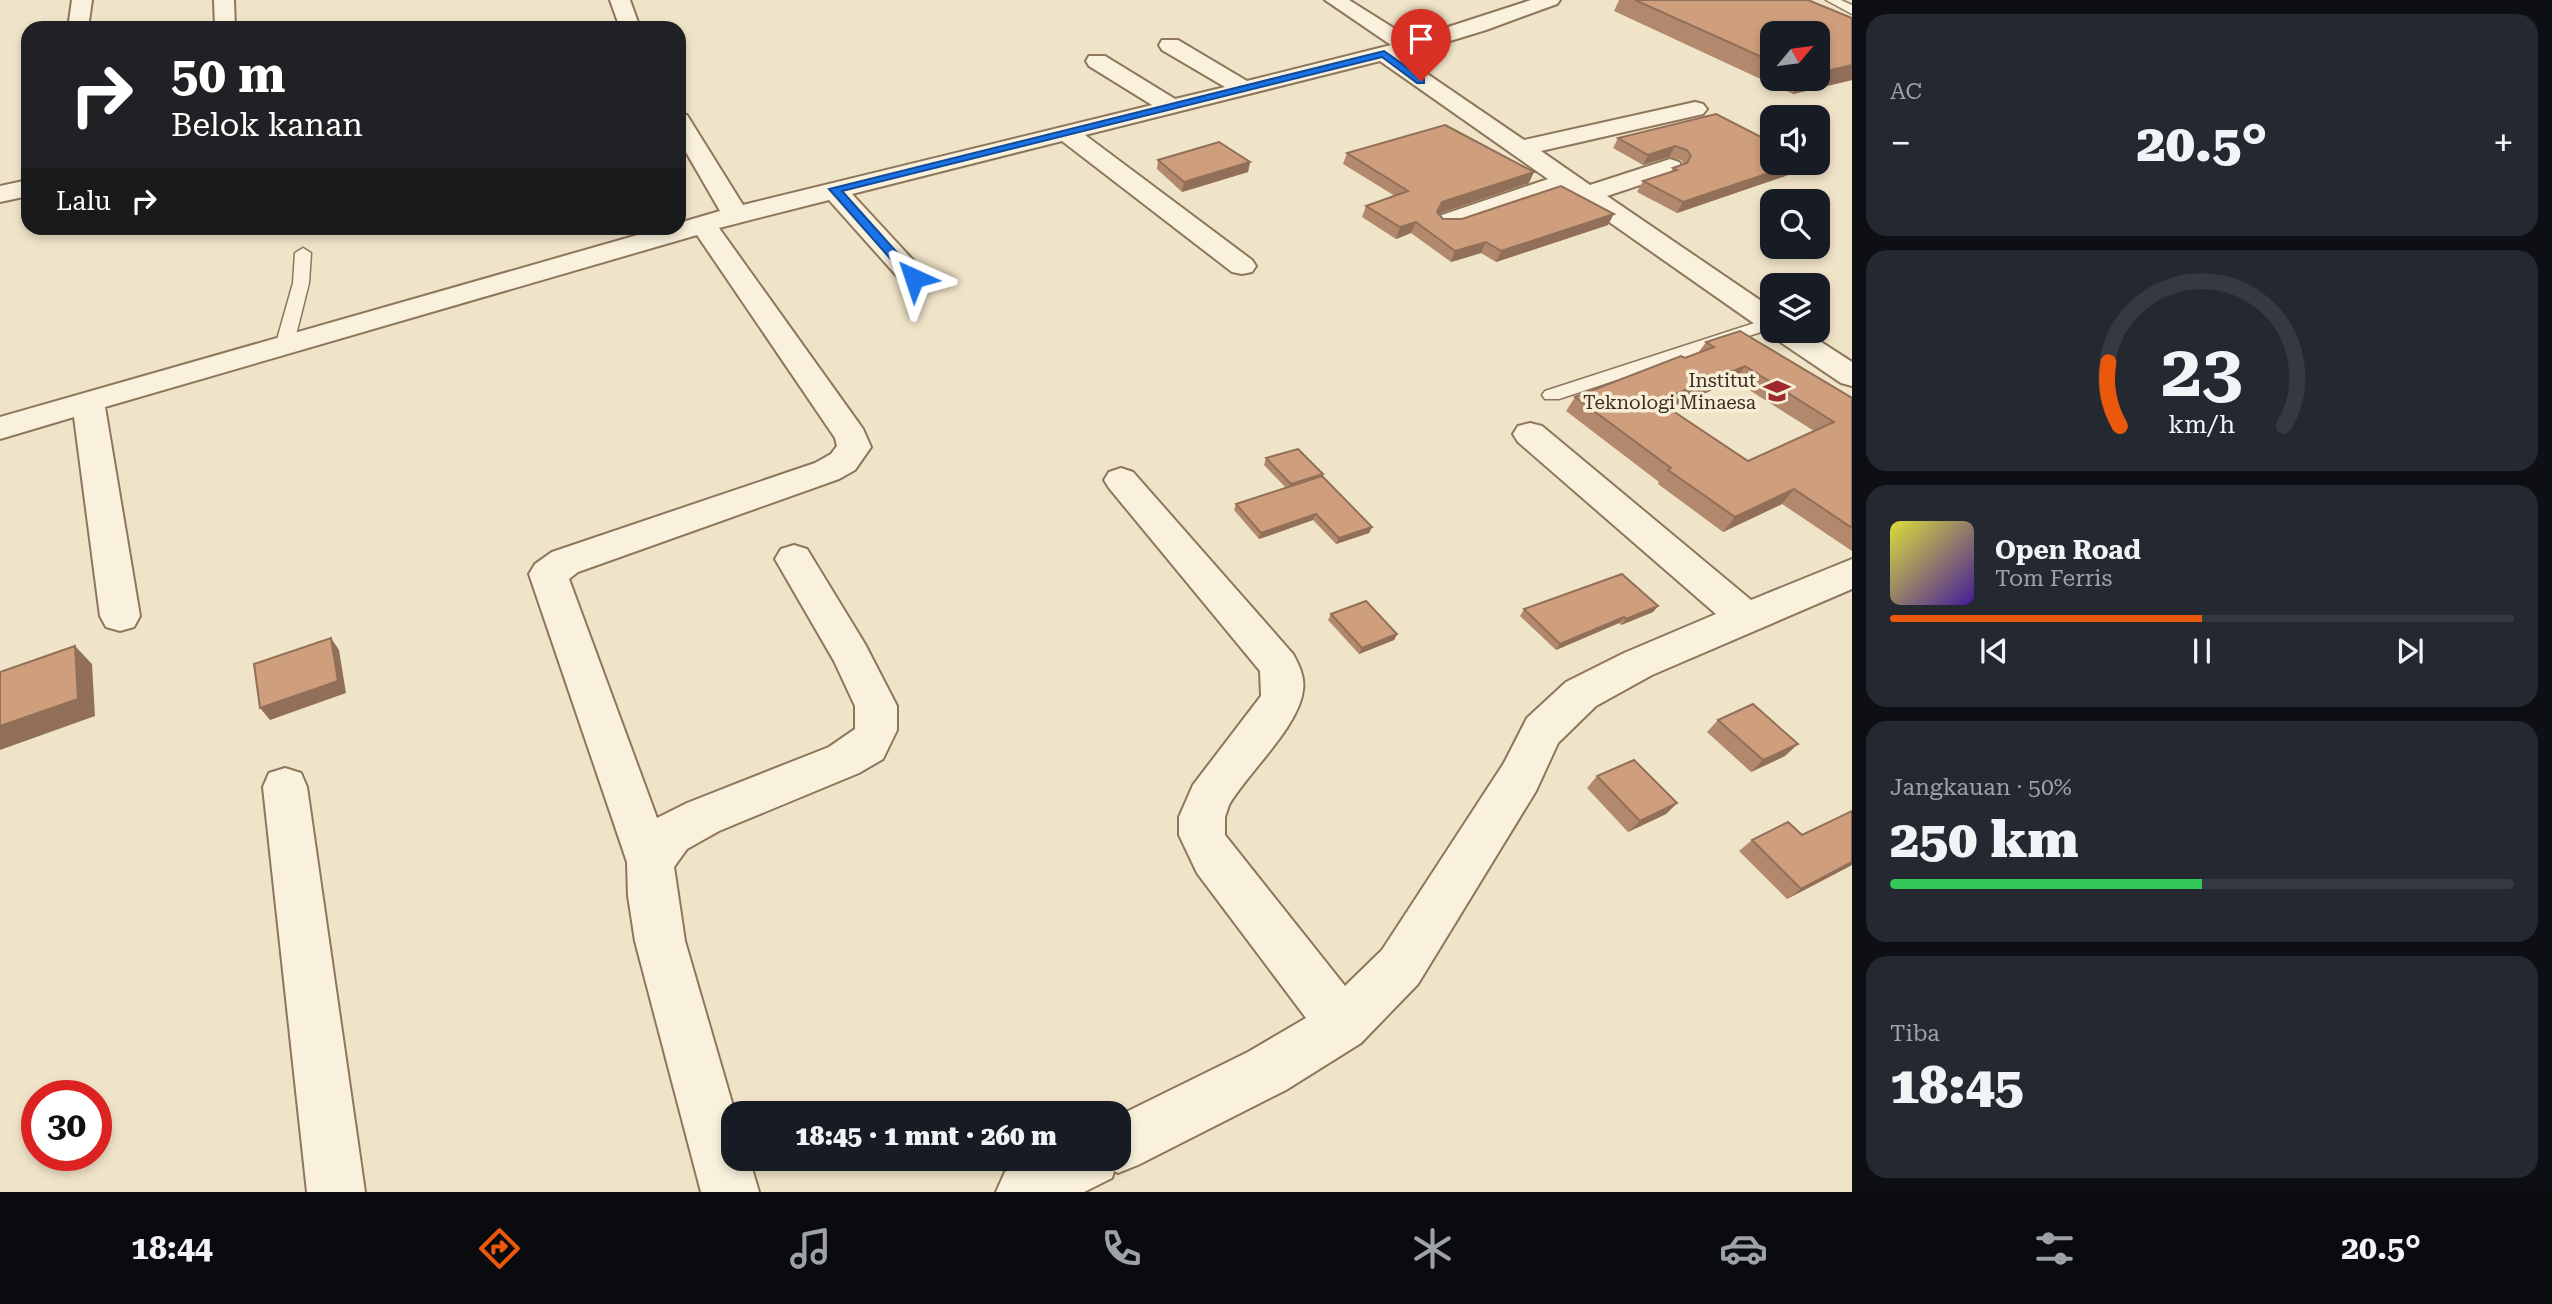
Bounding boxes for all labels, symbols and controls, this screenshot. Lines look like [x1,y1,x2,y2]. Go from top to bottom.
pin [1391,9,1451,81]
icon: arrive [1402,20,1440,58]
north arrow [1760,21,1830,91]
map controls [1760,21,1830,343]
text: 50 m [171,47,286,104]
icon: right [56,49,147,140]
text: AC [1890,78,1922,105]
button: sound [1760,105,1830,175]
text: Belok kanan [171,106,363,144]
text: 20.5° [2137,113,2267,174]
text: − [1890,121,1911,165]
text: + [2493,121,2514,165]
icon: right [125,182,163,220]
text: Lalu [56,186,111,216]
button: search [1760,189,1830,259]
position arrow [877,241,951,315]
button: layers [1760,273,1830,343]
text: 23 [2161,330,2243,415]
place label: Institut Teknologi Minaesa [1583,369,1757,414]
school or university icon: Institut Teknologi Minaesa [1762,376,1792,406]
text: km/h [2169,410,2235,439]
text: Open Road [1995,535,2141,565]
text: Tom Ferris [1995,565,2112,592]
icon: previous [1975,632,2013,670]
icon: pause [2183,632,2221,670]
icon: next [2391,632,2429,670]
text: Jangkauan · 50% [1890,774,2072,801]
text: 250 km [1890,809,2078,870]
text: Tiba [1890,1020,1940,1047]
text: 18:45 [1890,1055,2024,1116]
speed limit sign: 30 [21,1080,112,1171]
text: 18:45 · 1 mnt · 260 m [795,1121,1057,1151]
icon: directions [475,1224,524,1273]
icon: music [786,1224,835,1273]
icon: phone [1097,1224,1146,1273]
icon: climate [1408,1224,1457,1273]
icon: car [1719,1224,1768,1273]
icon: filters [2030,1224,2079,1273]
text: 18:44 [131,1229,213,1267]
text: 20.5° [2341,1229,2421,1267]

